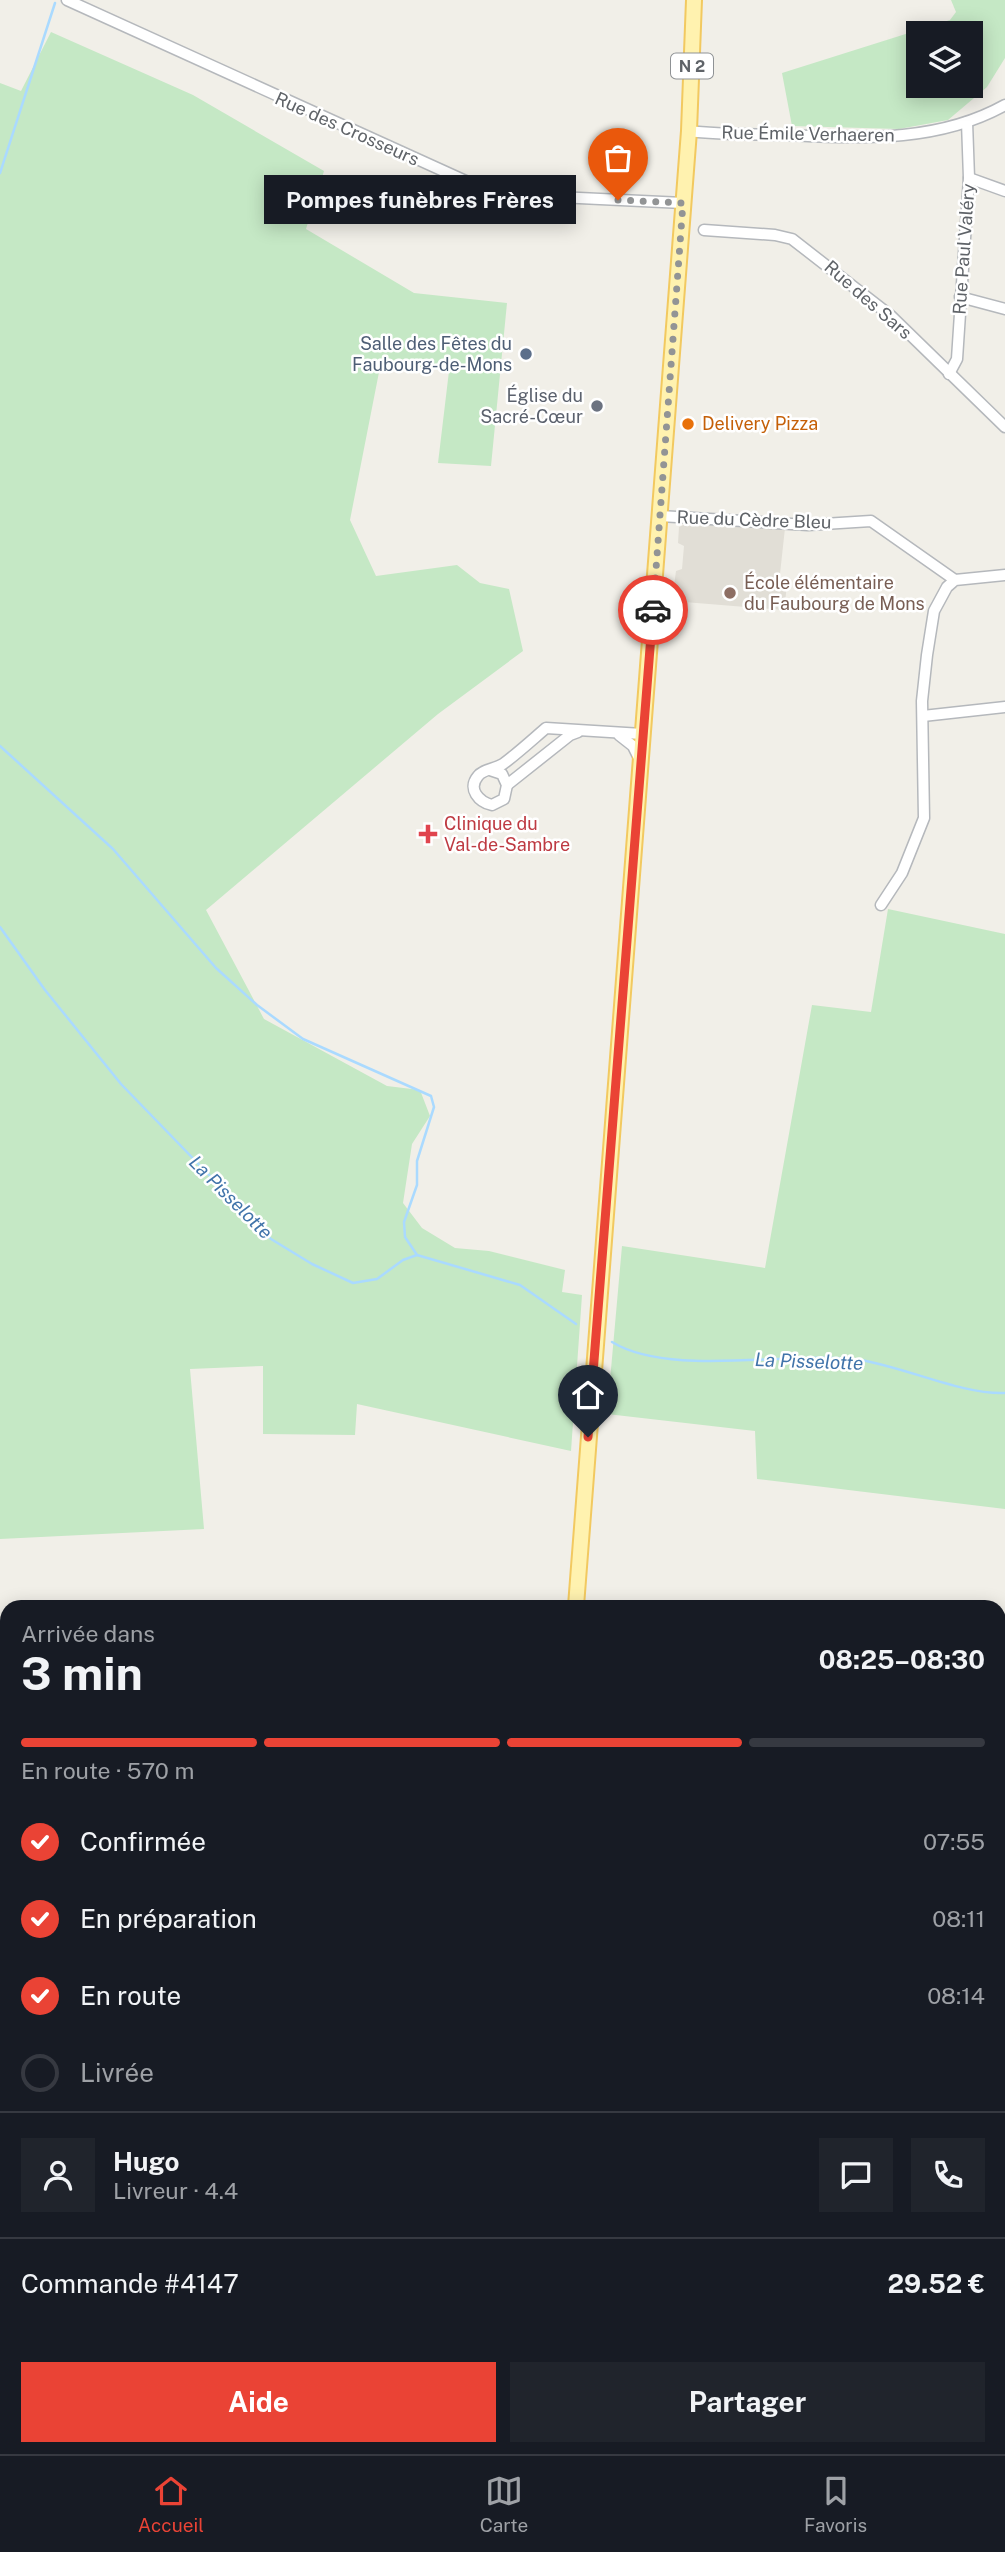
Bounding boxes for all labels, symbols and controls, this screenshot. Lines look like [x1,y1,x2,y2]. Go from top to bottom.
map controls [906,21,983,98]
button: layers [906,21,983,98]
road number: N 2 [671,54,713,78]
street label: Rue des Crosseurs [272,87,422,170]
street label: Rue Émile Verhaeren [721,120,895,146]
pin [588,128,648,200]
icon: bag [599,139,637,177]
callout: Pompes funèbres Frères [265,176,576,224]
street label: Rue Paul Valéry [948,182,979,315]
text: Pompes funèbres Frères [286,186,554,213]
street label: Rue des Sars [820,256,916,343]
place label: Salle des Fêtes du Faubourg-de-Mons [352,333,512,375]
marker: Salle des Fêtes du Faubourg-de-Mons [518,346,534,362]
place label: Église du Sacré-Cœur [480,384,583,427]
marker: Église du Sacré-Cœur [589,398,605,414]
place label: Delivery Pizza [702,413,818,434]
marker: Delivery Pizza [680,416,696,432]
street label: Rue du Cèdre Bleu [676,506,832,533]
place label: École élémentaire du Faubourg de Mons [744,571,925,614]
courier [618,575,688,645]
marker: École élémentaire du Faubourg de Mons [722,585,738,601]
icon: car [634,591,672,629]
place label: Clinique du Val-de-Sambre [444,813,570,855]
marker: Clinique du Val-de-Sambre [418,824,438,844]
water label: La Pisselotte [185,1151,277,1243]
water label: La Pisselotte [754,1348,864,1374]
pin [558,1365,618,1437]
icon: home [569,1376,607,1414]
text: Arrivée dans [21,1620,155,1647]
text: 08:25–08:30 [819,1644,985,1675]
text: 3 min [21,1646,143,1700]
text: En route · 570 m [21,1757,194,1784]
icon: check [21,1823,59,1861]
text: Confirmée [80,1826,206,1857]
text: 07:55 [923,1828,985,1855]
icon: check [21,1900,59,1938]
text: En préparation [80,1903,257,1934]
text: 08:11 [932,1905,985,1932]
icon: check [21,1977,59,2015]
text: En route [80,1980,181,2011]
text: 08:14 [927,1982,985,2009]
text: Livrée [80,2057,154,2088]
button: person [21,2138,95,2212]
button: chat [819,2138,893,2212]
button: phone [911,2138,985,2212]
text: Hugo [113,2146,179,2177]
text: Livreur · 4.4 [113,2177,238,2204]
text: Commande #4147 [21,2268,239,2299]
text: 29.52 € [887,2268,985,2299]
button: Aide [21,2362,496,2442]
button: Partager [510,2362,985,2442]
tab: Accueil [138,2472,204,2536]
tab: Carte [480,2472,528,2536]
tab: Favoris [804,2472,867,2536]

